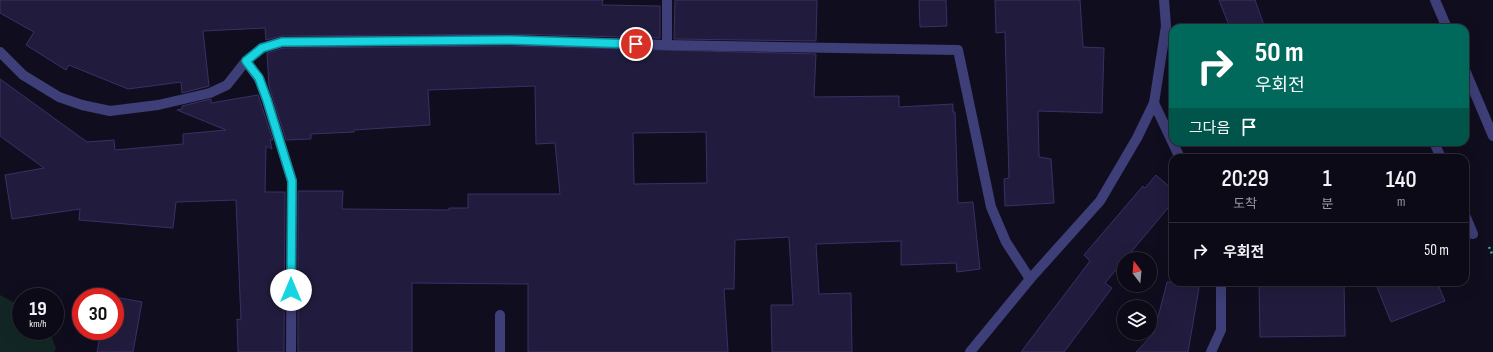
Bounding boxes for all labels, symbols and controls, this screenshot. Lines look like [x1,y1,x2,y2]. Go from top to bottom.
pin [619,27,653,61]
icon: arrive [625,33,647,55]
text: 50 m [1255,36,1304,69]
icon: right [1189,40,1241,92]
text: 우회전 [1255,75,1305,96]
icon: arrive [1238,116,1260,138]
text: 그다음 [1189,119,1230,138]
text: 20:29 [1221,164,1269,193]
text: 1 [1323,164,1332,193]
text: 140 [1386,165,1417,194]
text: m [1397,194,1405,210]
text: 도착 [1233,196,1257,212]
text: 분 [1321,196,1333,212]
icon: right [1189,240,1211,262]
text: 50 m [1424,241,1449,260]
text: 우회전 [1223,243,1264,262]
north arrow [1117,252,1157,292]
map controls [1117,252,1157,340]
position arrow [270,269,312,311]
speed limit sign: 30 [72,288,124,340]
text: 19 [29,297,47,321]
button: layers [1117,300,1157,340]
text: km/h [29,318,47,330]

